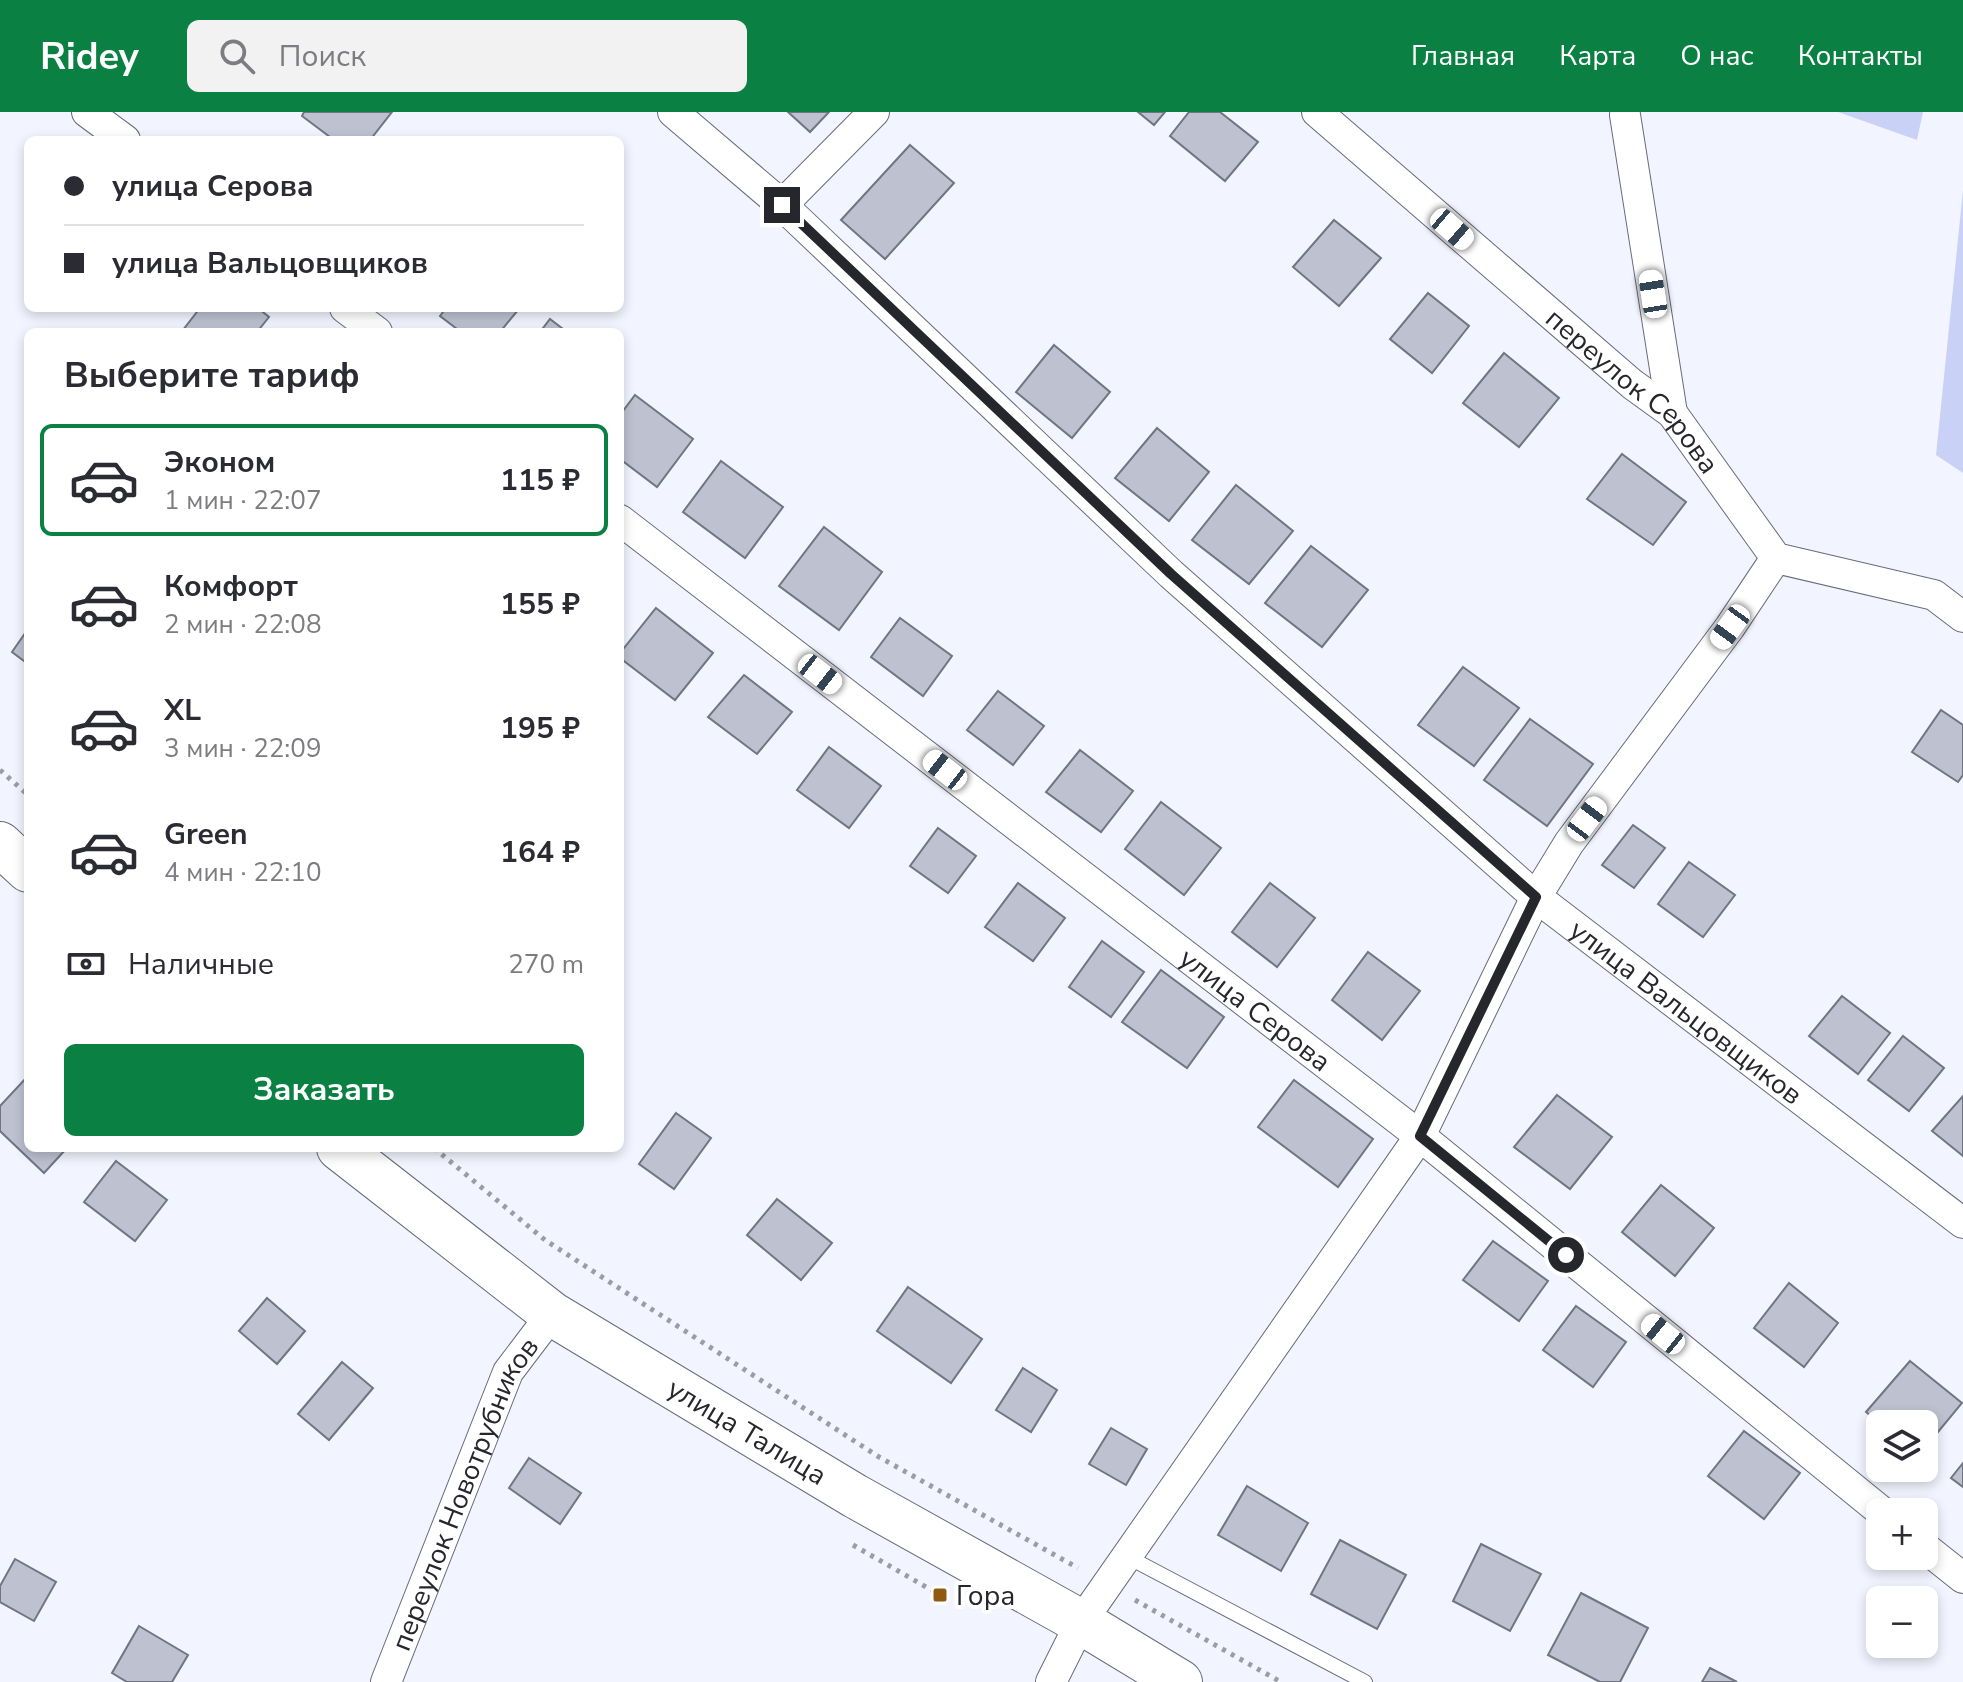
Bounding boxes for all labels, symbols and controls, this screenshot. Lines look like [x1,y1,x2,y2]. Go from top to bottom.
search box [187,20,747,92]
text: Ridey [40,31,139,82]
icon: search [215,34,259,78]
text: Поиск [279,36,366,77]
text: Главная [1411,37,1515,75]
text: Карта [1559,37,1636,75]
text: О нас [1680,37,1754,75]
text: Контакты [1798,37,1923,75]
text: улица Серова [112,166,314,207]
route end [764,187,800,223]
car [1426,204,1478,254]
text: улица Вальцовщиков [112,243,428,284]
car [1637,268,1669,320]
street label: переулок Серова [1537,300,1728,482]
text: Выберите тариф [64,351,360,400]
text: Эконом [164,442,275,483]
icon: car [68,444,140,516]
text: 115 ₽ [500,460,580,501]
text: 1 мин · 22:07 [164,483,321,518]
text: Комфорт [164,566,298,607]
icon: car [68,568,140,640]
text: 155 ₽ [500,584,580,625]
car [1706,601,1754,653]
text: 2 мин · 22:08 [164,607,321,642]
car [794,650,846,698]
text: XL [164,690,201,731]
icon: car [68,692,140,764]
text: 195 ₽ [500,708,580,749]
text: 3 мин · 22:09 [164,731,321,766]
car [919,746,971,794]
car [1563,793,1611,845]
text: Green [164,814,248,855]
icon: car [68,816,140,888]
text: 164 ₽ [500,832,580,873]
text: 4 мин · 22:10 [164,855,321,890]
street label: улица Вальцовщиков [1561,911,1810,1114]
street label: улица Серова [1171,940,1339,1081]
icon: cash [64,942,108,986]
text: Наличные [128,944,274,985]
text: 270 m [508,947,584,982]
button: Заказать [64,1044,584,1136]
route start [1548,1237,1584,1273]
car [1637,1310,1689,1358]
street label: переулок Новотрубников [382,1330,548,1656]
street label: улица Талица [660,1370,834,1495]
map controls [1866,1410,1938,1658]
button: layers [1866,1410,1938,1482]
button: + [1866,1498,1938,1570]
place label: Гора [956,1577,1015,1615]
marker: Гора [931,1586,949,1604]
button: − [1866,1586,1938,1658]

